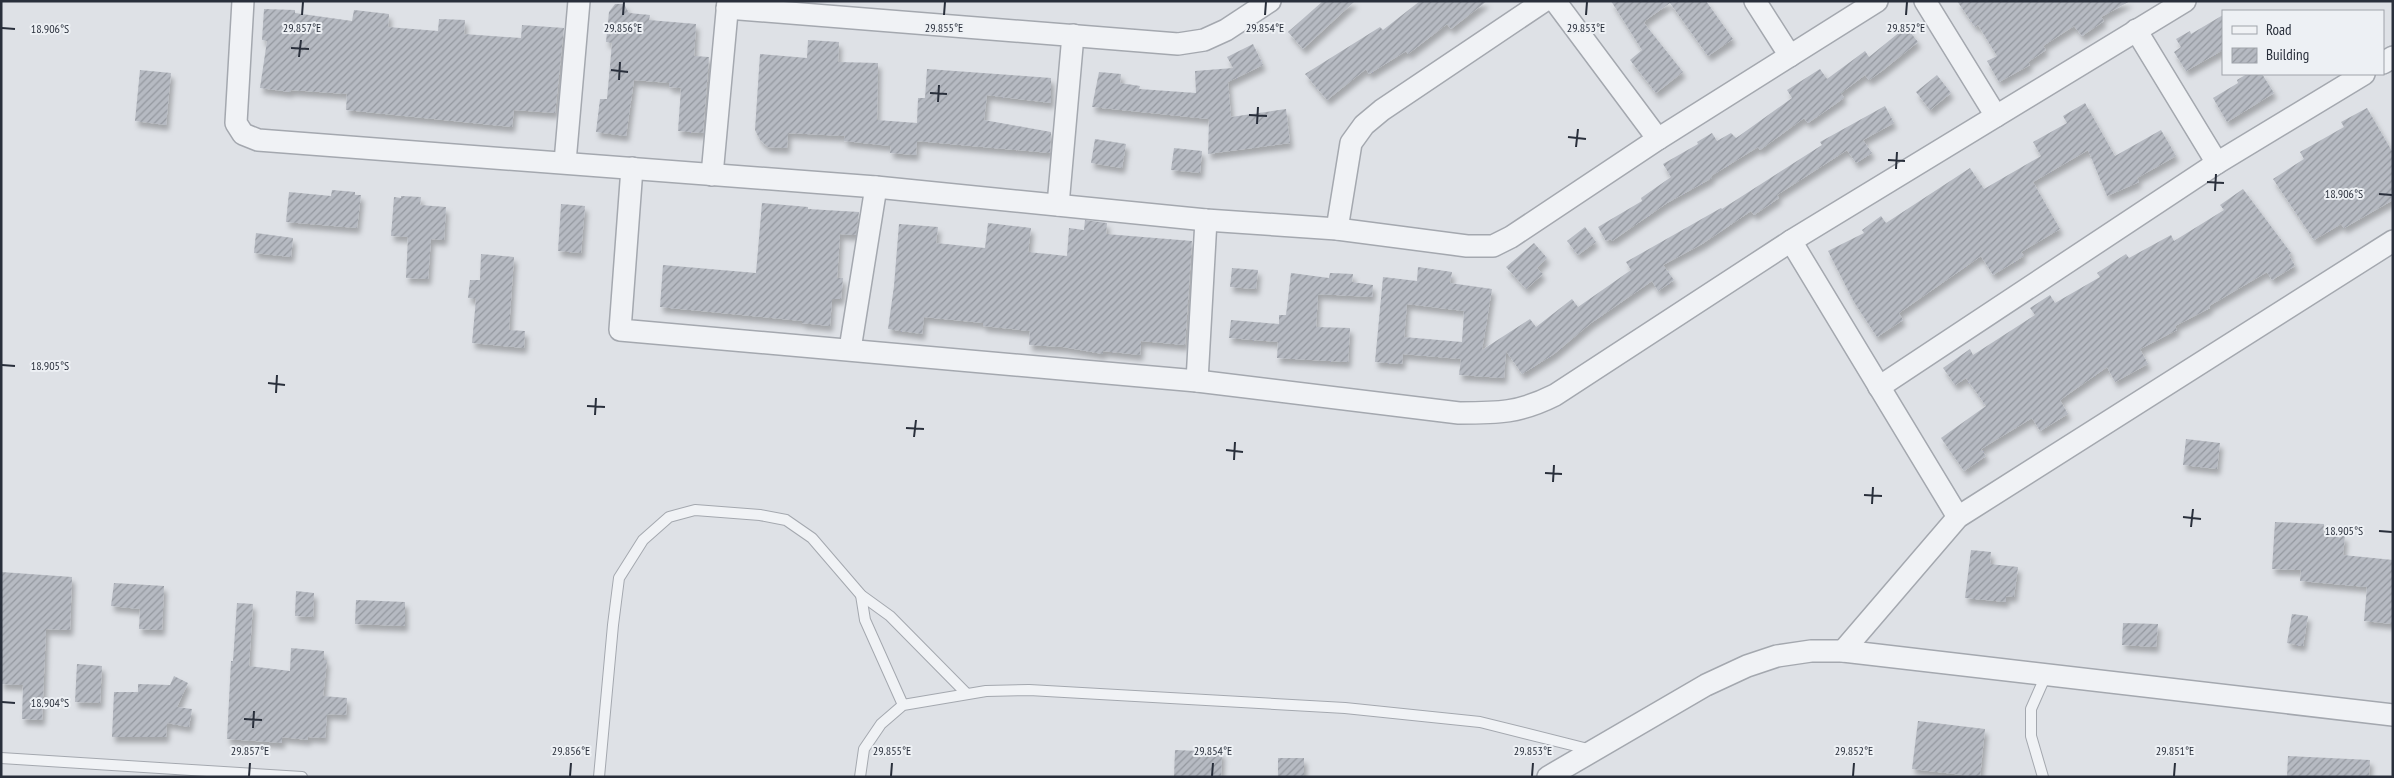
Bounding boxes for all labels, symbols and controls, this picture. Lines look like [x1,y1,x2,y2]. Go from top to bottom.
legend [2222,10,2384,75]
text: 29.857°E [283,20,321,35]
text: 29.856°E [604,20,642,35]
text: 29.855°E [925,20,963,35]
text: 29.854°E [1246,20,1284,35]
text: 29.853°E [1567,20,1605,35]
text: 29.852°E [1887,20,1925,35]
text: Road [2266,20,2292,39]
text: 18.906°S [31,21,69,36]
text: Building [2266,45,2309,64]
text: 18.906°S [2325,186,2363,201]
text: 18.905°S [31,358,69,373]
text: 18.905°S [2325,523,2363,538]
text: 18.904°S [31,695,69,710]
text: 29.857°E [231,743,269,758]
text: 29.856°E [552,743,590,758]
text: 29.855°E [873,743,911,758]
text: 29.854°E [1194,743,1232,758]
text: 29.853°E [1514,743,1552,758]
text: 29.852°E [1835,743,1873,758]
text: 29.851°E [2156,743,2194,758]

